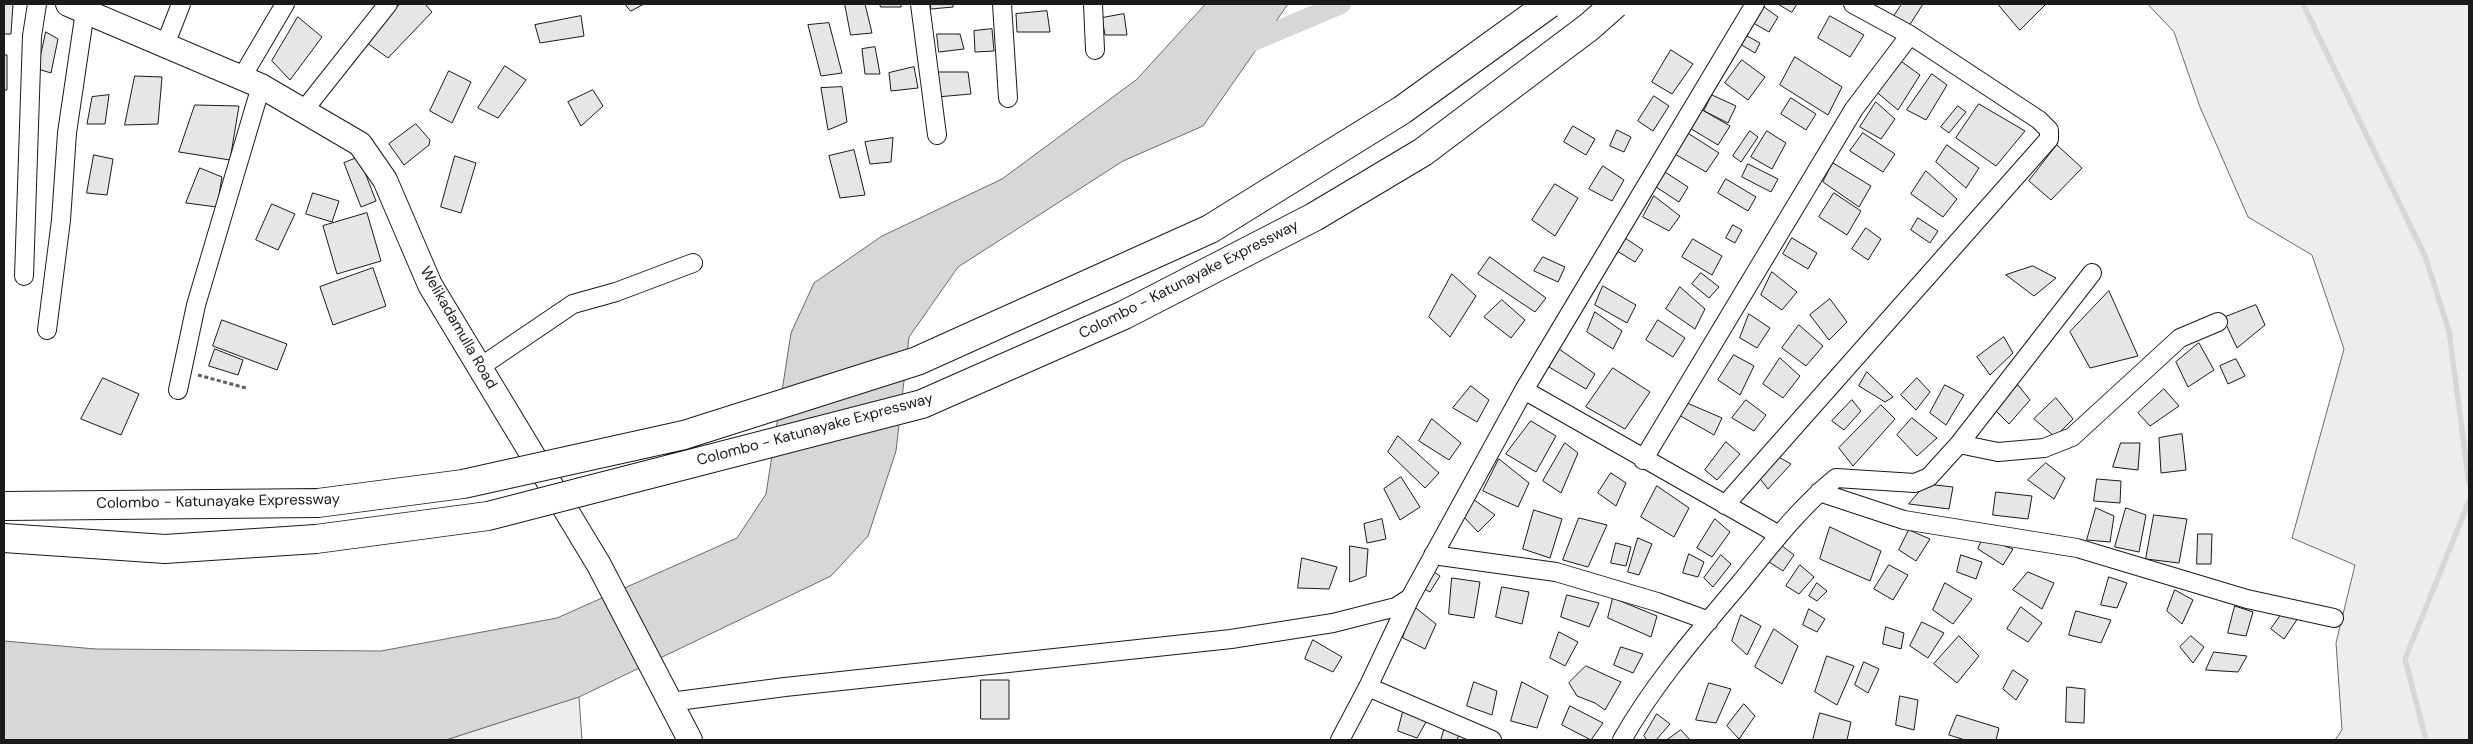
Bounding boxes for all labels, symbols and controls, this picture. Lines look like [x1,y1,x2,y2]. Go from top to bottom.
street label: Colombo - Katunayake Expressway [1076,217,1302,343]
street label: Welikadamulla Road [416,264,500,392]
street label: Colombo - Katunayake Expressway [695,390,935,470]
street label: Colombo - Katunayake Expressway [96,491,340,513]

